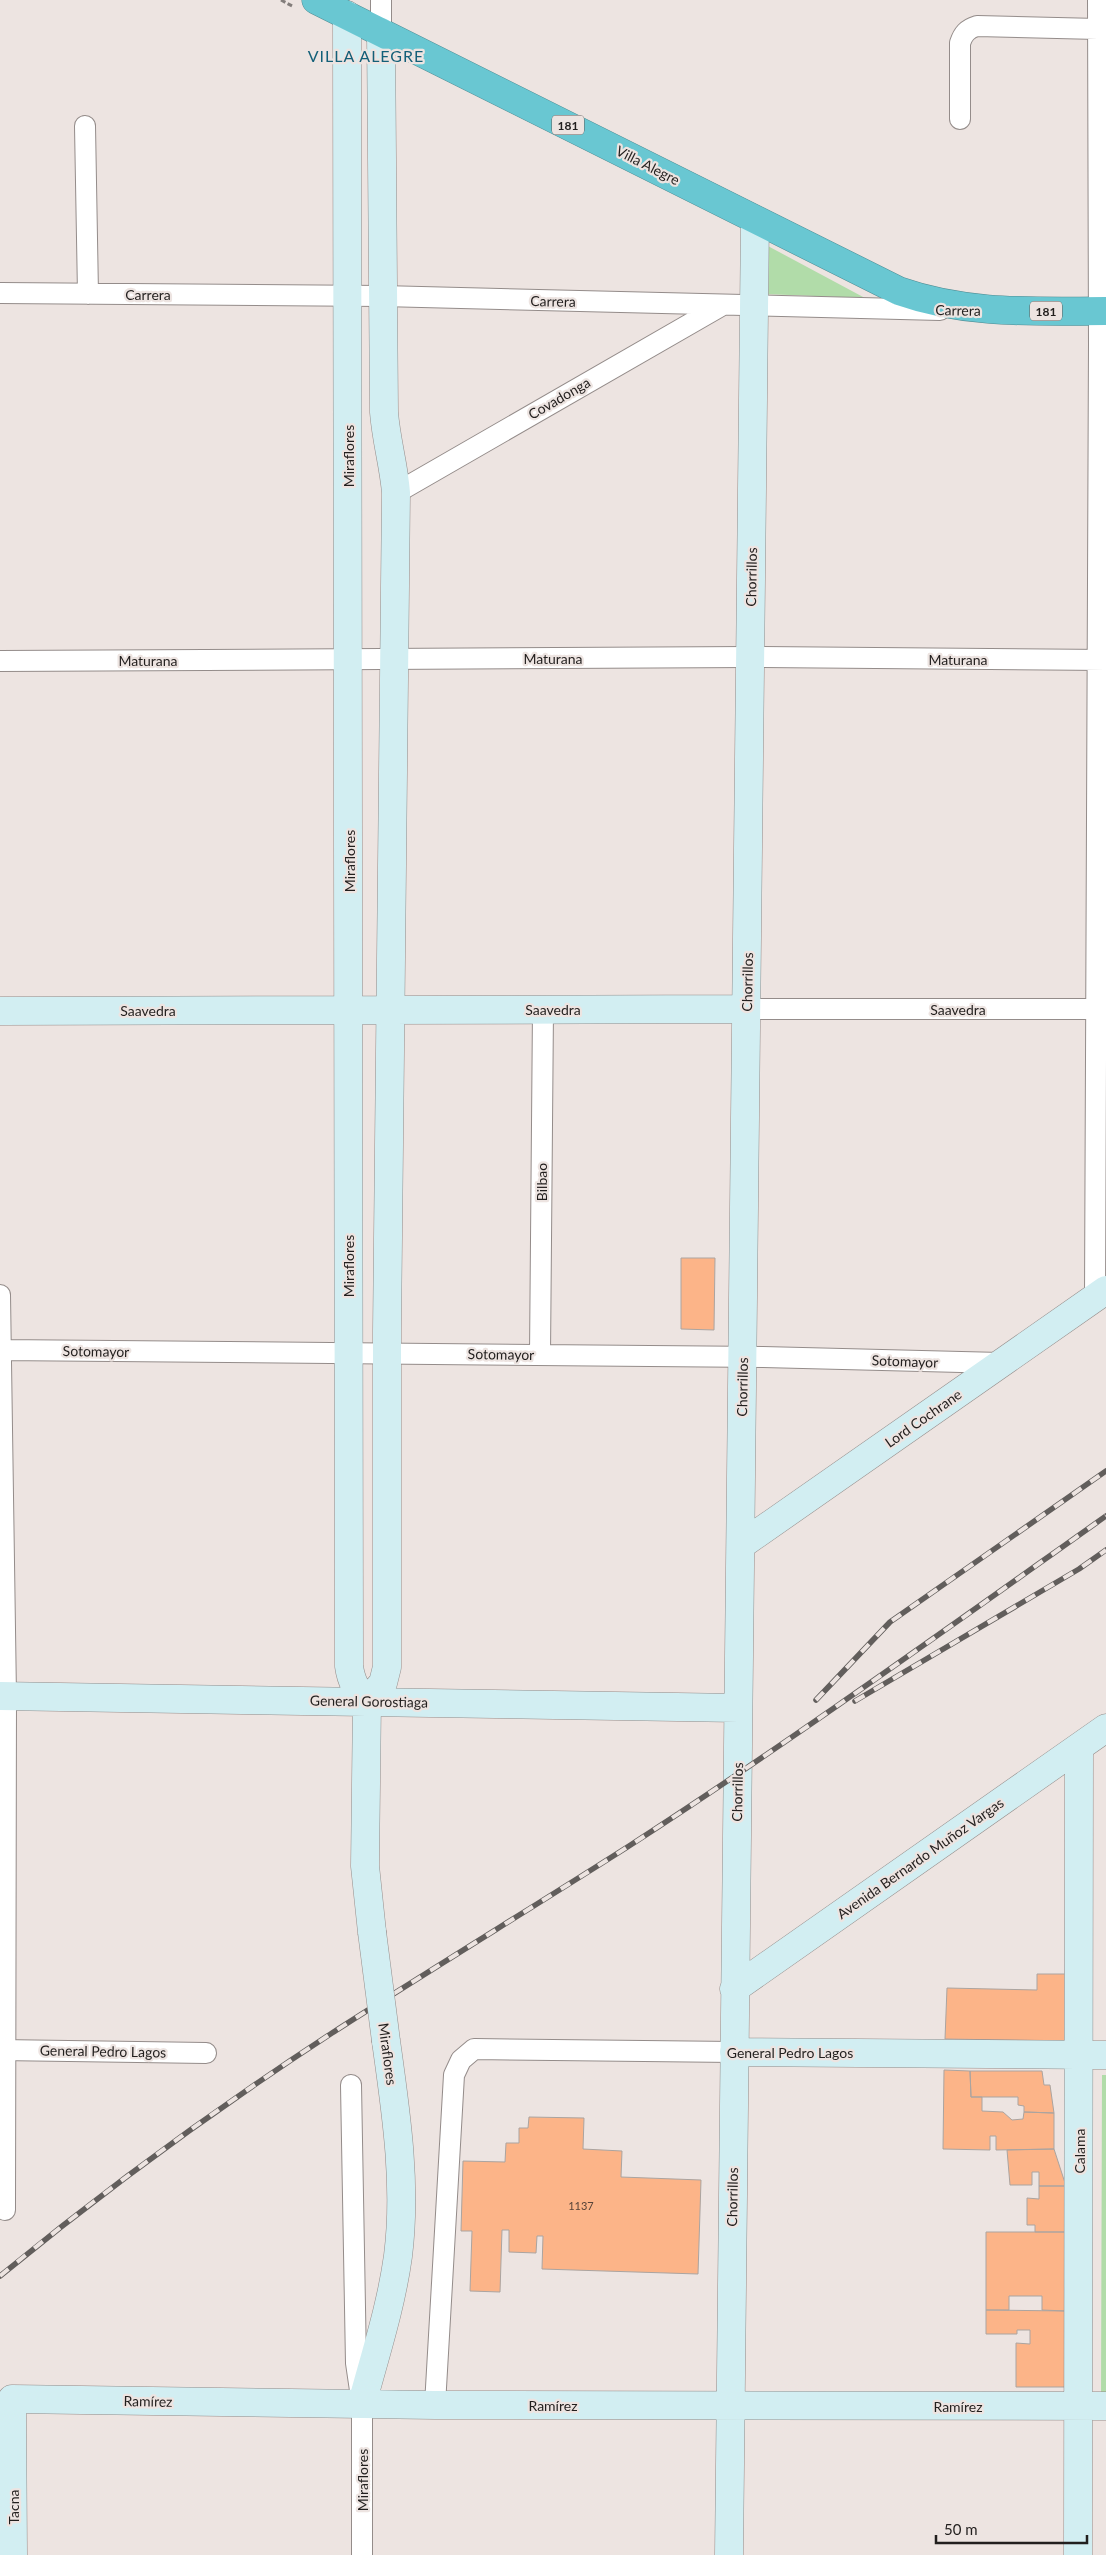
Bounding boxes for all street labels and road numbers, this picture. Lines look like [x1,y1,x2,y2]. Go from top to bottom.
road number: 181 [552,116,584,134]
street label: Villa Alegre [613,142,683,188]
street label: Carrera [125,286,171,303]
street label: Carrera [530,292,576,310]
street label: Carrera [935,301,981,319]
road number: 181 [1030,302,1062,321]
street label: Covadonga [525,373,593,423]
street label: Miraflores [340,425,357,487]
street label: Chorrillos [742,547,760,607]
street label: Maturana [523,650,583,667]
street label: Maturana [928,651,988,668]
street label: Maturana [118,652,178,669]
street label: Miraflores [341,830,358,892]
street label: Chorrillos [738,952,756,1012]
street label: Saavedra [525,1001,581,1018]
street label: Saavedra [930,1001,986,1018]
street label: Saavedra [120,1002,176,1019]
street label: Bilbao [533,1163,550,1201]
street label: Miraflores [340,1235,357,1297]
street label: Sotomayor [63,1342,129,1360]
street label: Sotomayor [468,1345,534,1363]
street label: Sotomayor [871,1351,939,1371]
street label: Chorrillos [733,1357,751,1417]
street label: Lord Cochrane [881,1385,965,1451]
street label: General Gorostiaga [310,1691,428,1711]
street label: Chorrillos [728,1762,746,1822]
street label: Avenida Bernardo Muñoz Vargas [833,1794,1007,1922]
street label: Miraflores [375,2022,401,2086]
street label: General Pedro Lagos [40,2041,166,2061]
street label: General Pedro Lagos [727,2044,853,2061]
street label: Calama [1071,2128,1088,2174]
street label: Chorrillos [723,2167,741,2227]
street label: Ramírez [123,2392,173,2410]
street label: Ramírez [528,2397,578,2414]
street label: Ramírez [933,2398,983,2415]
street label: Miraflores [354,2449,371,2511]
street label: Tacna [5,2489,22,2525]

